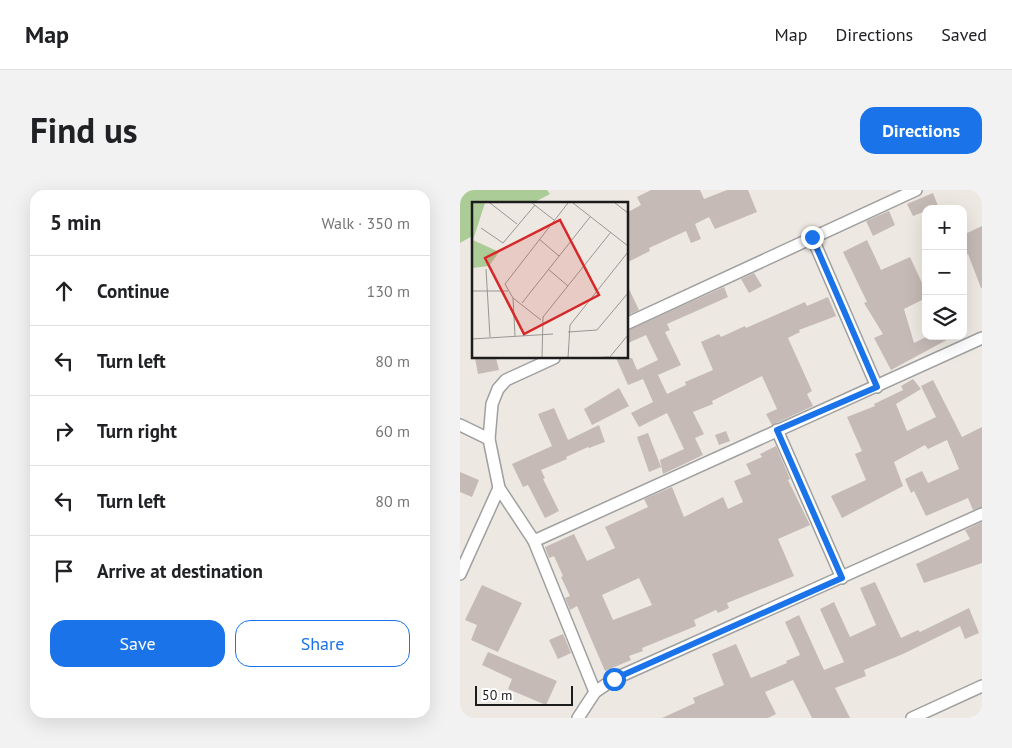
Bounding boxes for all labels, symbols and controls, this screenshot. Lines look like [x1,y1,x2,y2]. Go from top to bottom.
text: Map [25,19,69,50]
text: Map [775,23,807,46]
text: Directions [835,23,913,46]
text: Saved [941,23,987,46]
text: Find us [30,107,138,153]
button: Directions [860,107,982,154]
inset map [472,202,629,359]
map controls [922,205,967,340]
button: + [922,205,967,250]
text: 5 min [50,209,101,236]
text: Walk · 350 m [321,213,410,233]
route end [801,226,824,249]
button: − [922,250,967,295]
icon: ahead [50,277,78,305]
text: Continue [97,279,169,303]
text: 130 m [367,281,410,301]
button: layers [922,295,967,340]
icon: left [50,347,78,375]
text: Turn left [97,349,166,373]
text: 80 m [375,351,410,371]
icon: right [50,417,78,445]
text: Turn right [97,419,177,443]
text: 60 m [375,421,410,441]
icon: left [50,487,78,515]
text: Turn left [97,489,166,513]
text: 80 m [375,491,410,511]
icon: arrive [50,557,78,585]
text: Arrive at destination [97,559,263,583]
button: Save [50,620,225,667]
button: Share [235,620,410,667]
route start [603,668,626,691]
scale bar [475,683,572,706]
text: 50 m [482,686,512,704]

